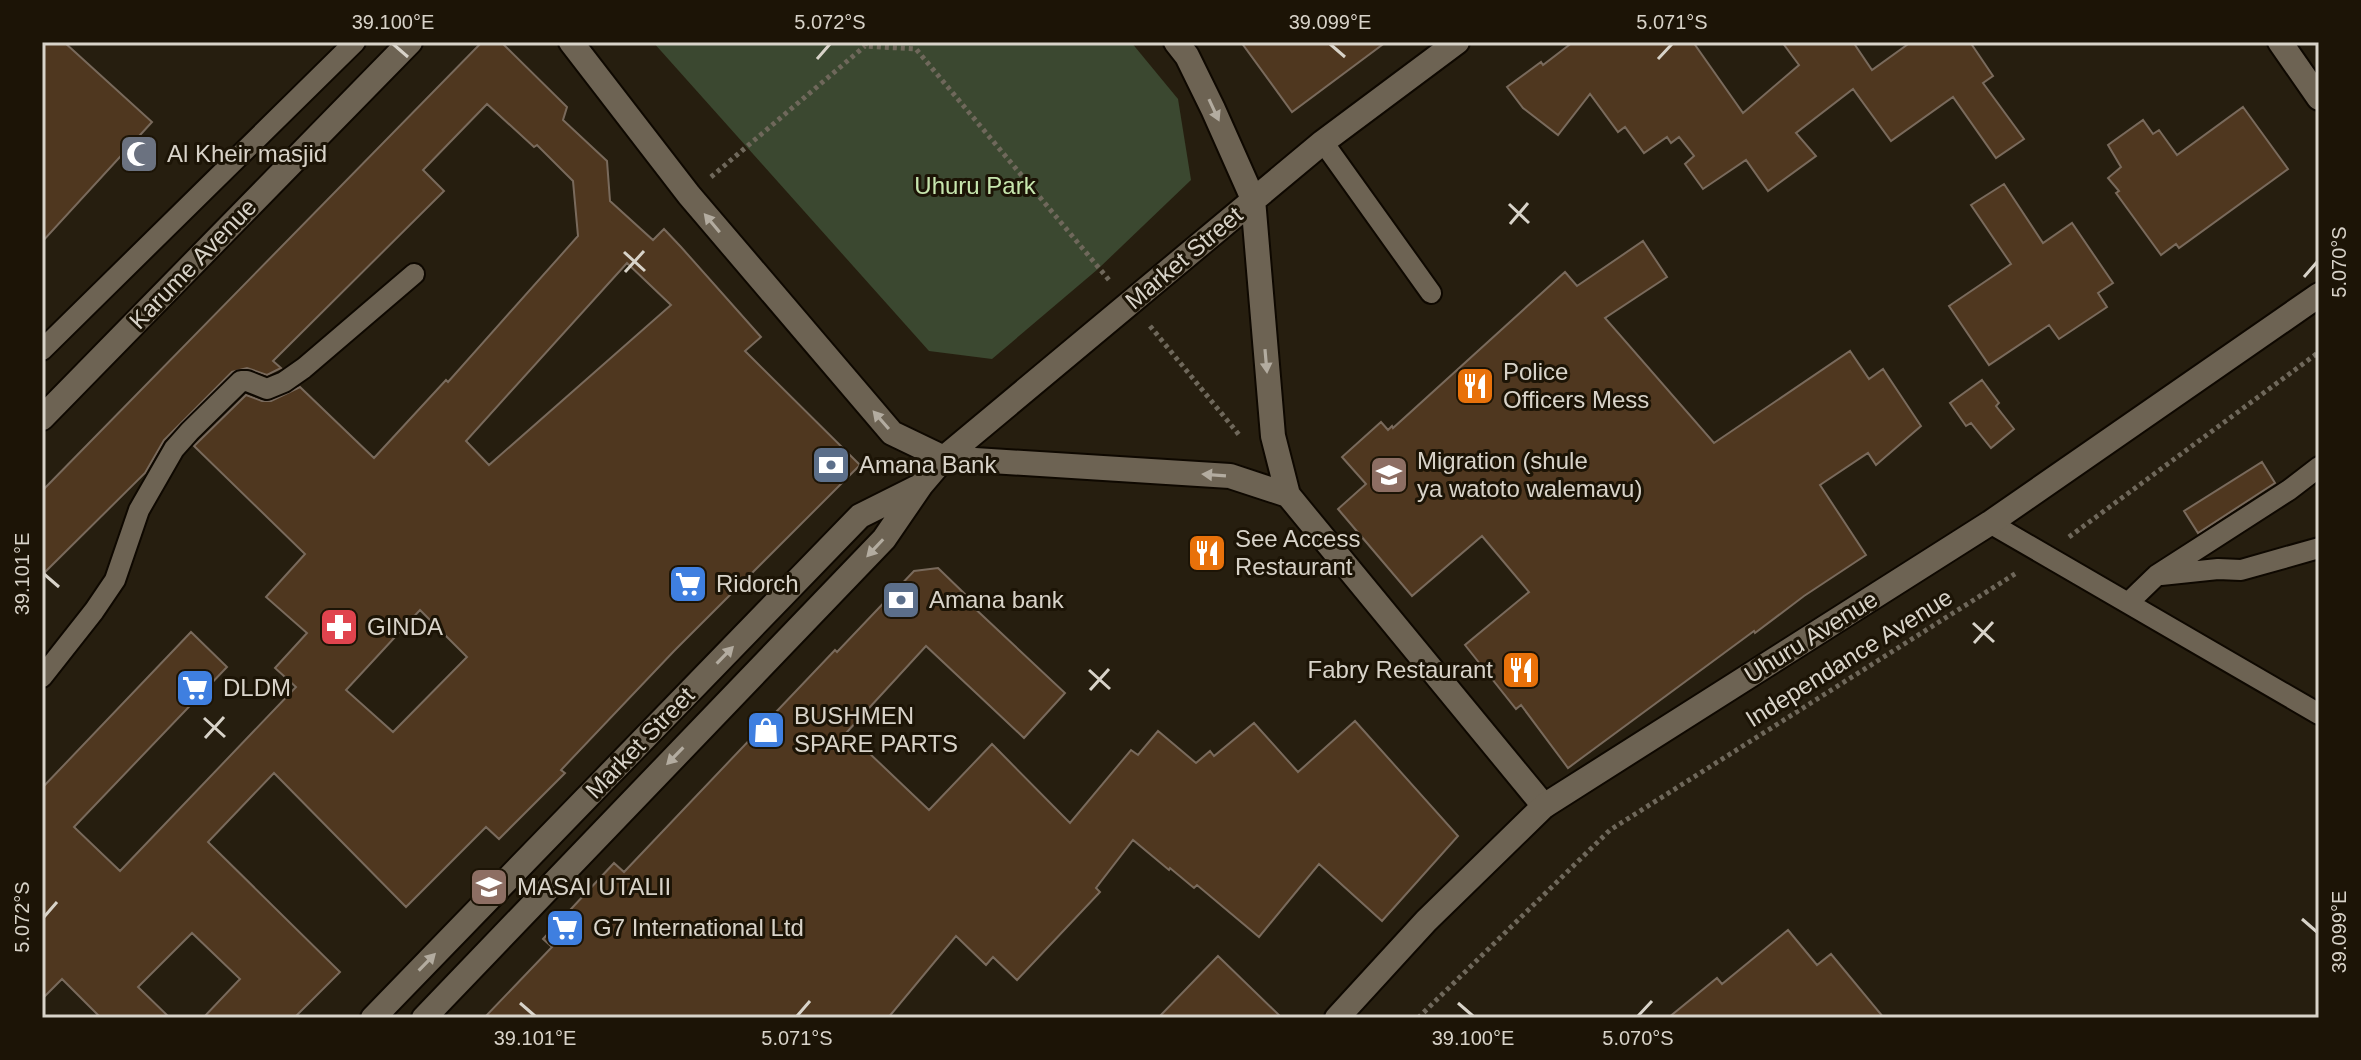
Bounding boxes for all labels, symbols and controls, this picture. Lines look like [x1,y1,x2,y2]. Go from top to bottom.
text: 39.100°E [352,11,434,33]
text: 5.072°S [794,11,866,33]
text: 39.099°E [1289,11,1371,33]
text: 5.071°S [1636,11,1708,33]
one-way arrow [1207,99,1220,122]
mosque icon: Al Kheir masjid [118,133,160,175]
place label: Al Kheir masjid [167,140,327,167]
park label: Uhuru Park [914,172,1037,199]
street label: Karume Avenue [124,193,262,334]
street label: Market Street [1120,201,1248,314]
one-way arrow [704,213,721,233]
text: 5.070°S [2328,226,2350,298]
one-way arrow [1260,349,1273,374]
place label: Police Officers Mess [1503,358,1649,413]
restaurant icon: Police Officers Mess [1454,365,1496,407]
one-way arrow [873,411,891,430]
bank icon: Amana Bank [810,444,852,486]
place label: Migration (shule ya watoto walemavu) [1417,447,1642,502]
place label: Amana Bank [859,451,997,478]
school or university icon: Migration (shule ya watoto walemavu) [1368,454,1410,496]
one-way arrow [1201,468,1226,481]
place label: See Access Restaurant [1235,525,1360,580]
restaurant icon: See Access Restaurant [1186,532,1228,574]
text: 39.101°E [11,533,33,615]
one-way arrow [866,538,884,557]
supermarket icon: Ridorch [667,563,709,605]
place label: Ridorch [716,570,799,597]
bank icon: Amana bank [880,579,922,621]
street label: Independance Avenue [1740,583,1957,732]
street label: Uhuru Avenue [1739,585,1882,688]
place label: Amana bank [929,586,1065,613]
pharmacy icon: GINDA [318,606,360,648]
place label: GINDA [367,613,443,640]
one-way arrow [716,646,734,665]
restaurant icon: Fabry Restaurant [1500,649,1542,691]
place label: Fabry Restaurant [1308,656,1493,683]
supermarket icon: DLDM [174,667,216,709]
place label: DLDM [223,674,291,701]
street label: Market Street [580,681,700,804]
place label: BUSHMEN SPARE PARTS [794,702,958,757]
shop icon: BUSHMEN SPARE PARTS [745,709,787,751]
one-way arrow [667,746,685,765]
school or university icon: MASAI UTALII [468,866,510,908]
place label: MASAI UTALII [517,873,671,900]
text: 5.072°S [11,881,33,953]
text: 39.099°E [2328,891,2350,973]
supermarket icon: G7 International Ltd [544,907,586,949]
place label: G7 International Ltd [593,914,804,941]
one-way arrow [417,953,436,972]
text: 39.101°E [494,1027,576,1049]
text: 5.071°S [761,1027,833,1049]
text: 39.100°E [1432,1027,1514,1049]
text: 5.070°S [1602,1027,1674,1049]

